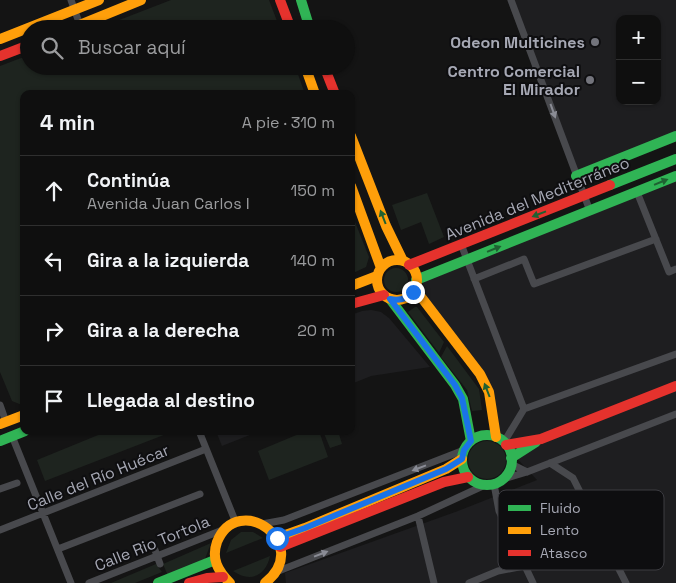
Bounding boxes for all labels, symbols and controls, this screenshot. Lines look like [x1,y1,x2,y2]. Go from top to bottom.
map controls [616,15,661,105]
button: + [616,15,661,60]
search box [20,20,355,75]
place label: Odeon Multicines [450,32,585,53]
icon: search [38,34,66,62]
text: Buscar aquí [78,35,186,60]
marker: Odeon Multicines [589,36,601,48]
button: − [616,60,661,105]
place label: Centro Comercial El Mirador [447,61,580,100]
marker: Centro Comercial El Mirador [584,74,596,86]
one-way arrow [549,104,557,119]
text: 4 min [40,109,95,136]
text: A pie · 310 m [242,112,335,133]
street label: Avenida del Mediterráneo [442,152,632,245]
text: Continúa [87,168,170,193]
icon: ahead [40,177,68,205]
one-way arrow [654,178,669,186]
text: 150 m [291,180,335,201]
text: Avenida Juan Carlos I [87,193,250,214]
one-way arrow [379,209,387,224]
one-way arrow [531,210,546,218]
one-way arrow [487,245,501,253]
icon: left [40,247,68,275]
text: Gira a la izquierda [87,248,249,273]
text: 140 m [290,250,335,271]
route end [402,281,425,304]
icon: right [40,317,68,345]
text: Gira a la derecha [87,318,239,343]
text: 20 m [297,320,335,341]
one-way arrow [483,382,491,397]
icon: arrive [40,387,68,415]
text: Llegada al destino [87,388,255,413]
street label: Calle del Río Huécar [24,439,172,516]
one-way arrow [411,465,426,472]
legend [498,490,664,570]
text: Fluido [540,499,581,517]
street label: Calle Rio Tortola [92,511,213,576]
text: Lento [540,521,579,539]
route start [266,527,289,550]
text: Atasco [540,544,587,562]
one-way arrow [314,550,329,557]

